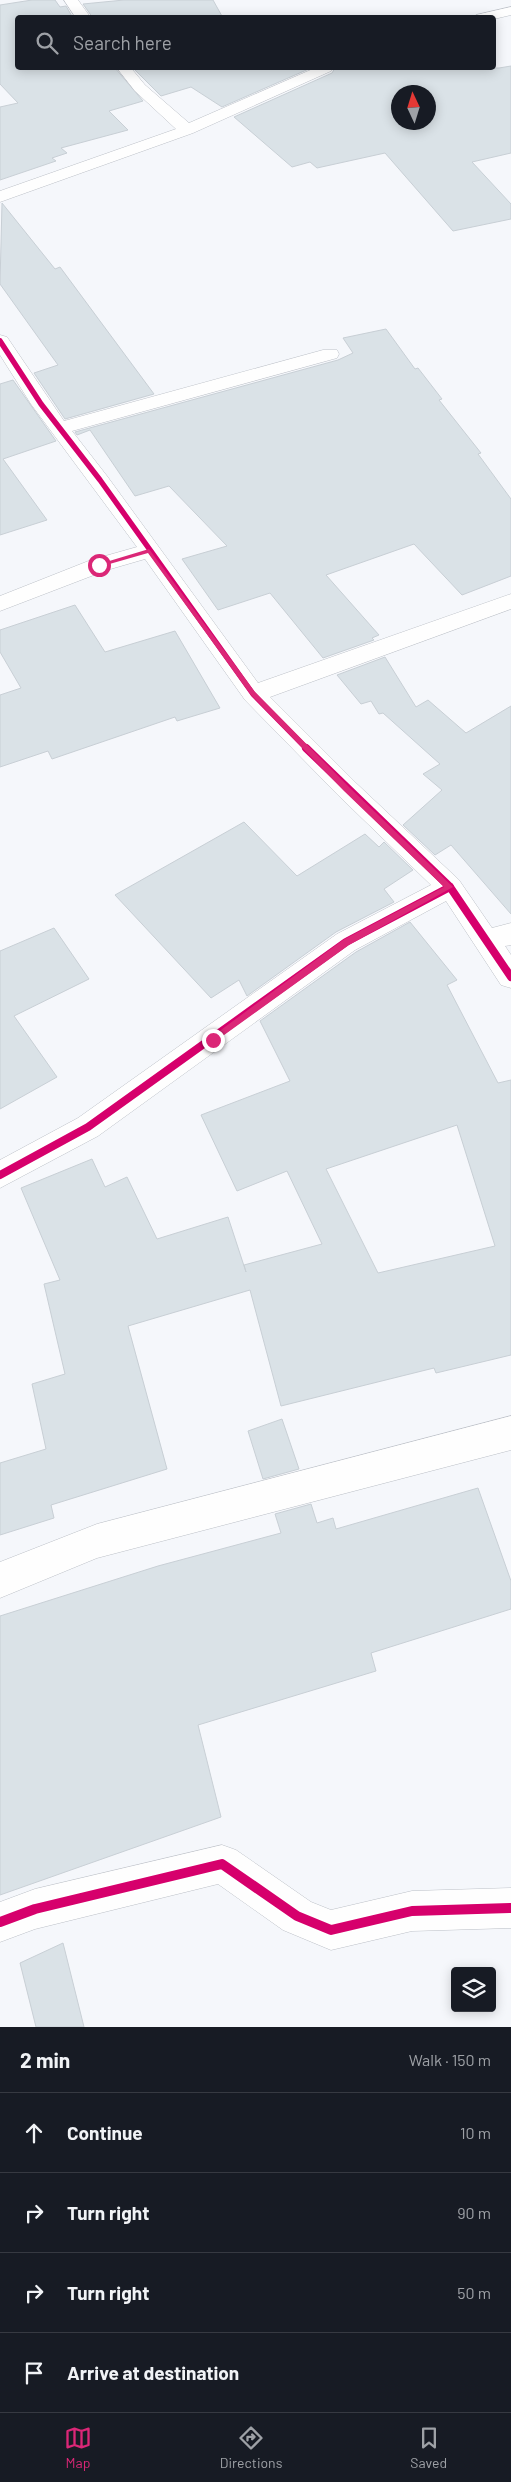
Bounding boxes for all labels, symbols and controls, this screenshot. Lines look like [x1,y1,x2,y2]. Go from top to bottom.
search box [15,15,496,70]
icon: search [33,29,61,57]
text: Search here [73,31,172,54]
north arrow [391,85,436,130]
route start [88,554,111,577]
route end [202,1029,225,1052]
map controls [451,1967,496,2012]
button: layers [451,1967,496,2012]
text: 2 min [20,2047,70,2072]
text: Walk · 150 m [409,2050,491,2069]
icon: ahead [20,2119,48,2147]
text: Continue [67,2121,143,2144]
text: 10 m [460,2123,491,2142]
icon: right [20,2199,48,2227]
text: Turn right [67,2201,149,2224]
text: 90 m [457,2203,491,2222]
icon: right [20,2279,48,2307]
text: Turn right [67,2281,149,2304]
text: 50 m [457,2283,491,2302]
icon: arrive [20,2359,48,2387]
text: Arrive at destination [67,2361,239,2384]
tab: Map [64,2424,92,2471]
tab: Directions [220,2424,282,2471]
tab: Saved [410,2424,447,2471]

